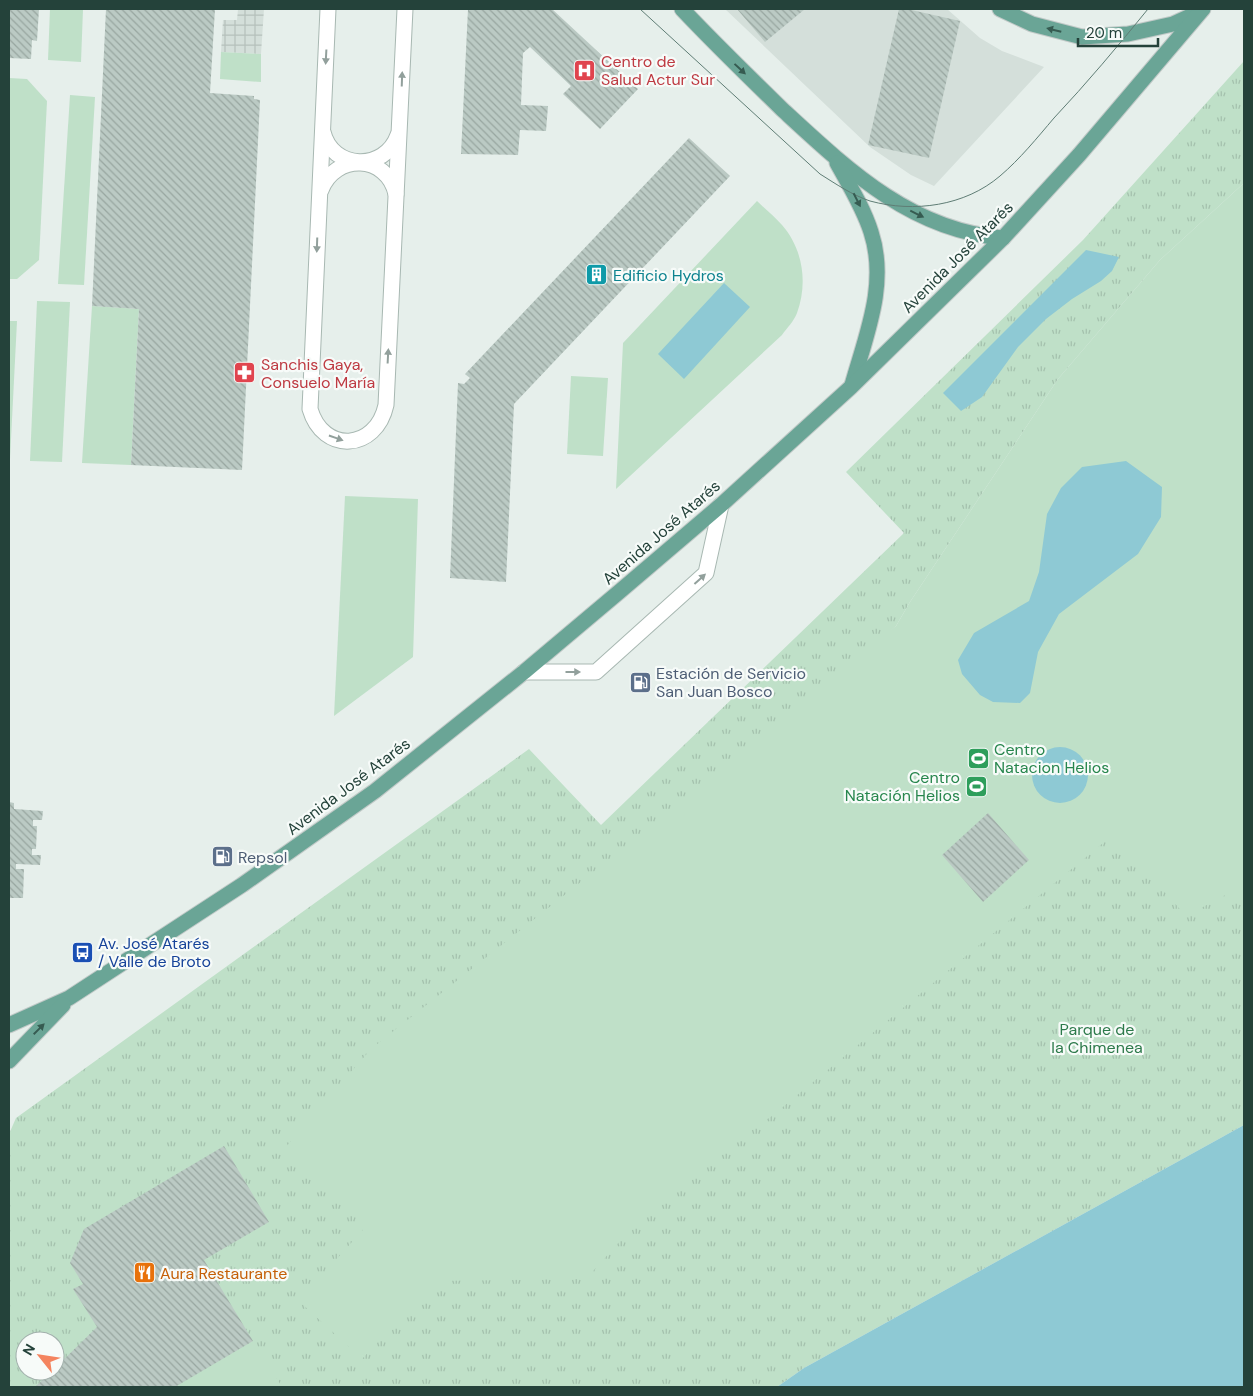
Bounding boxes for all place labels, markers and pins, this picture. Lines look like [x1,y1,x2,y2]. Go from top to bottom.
place label: Centro de Salud Actur Sur [601,51,715,90]
hospital icon: Centro de Salud Actur Sur [573,58,597,82]
building icon: Edificio Hydros [585,263,609,287]
place label: Edificio Hydros [613,265,724,286]
place label: Sanchis Gaya, Consuelo María [261,354,375,393]
pharmacy icon: Sanchis Gaya, Consuelo María [233,361,257,385]
place label: Estación de Servicio San Juan Bosco [656,663,806,702]
fuel station icon: Estación de Servicio San Juan Bosco [628,670,652,694]
place label: Centro Natacion Helios [994,739,1109,778]
sports icon: Centro Natacion Helios [966,746,990,770]
place label: Centro Natación Helios [845,767,960,806]
sports icon: Centro Natación Helios [964,774,988,798]
fuel station icon: Repsol [210,845,234,869]
place label: Repsol [238,847,287,868]
place label: Av. José Atarés / Valle de Broto [98,933,211,972]
bus stop icon: Av. José Atarés / Valle de Broto [70,940,94,964]
restaurant icon: Aura Restaurante [132,1261,156,1285]
place label: Aura Restaurante [160,1263,287,1284]

